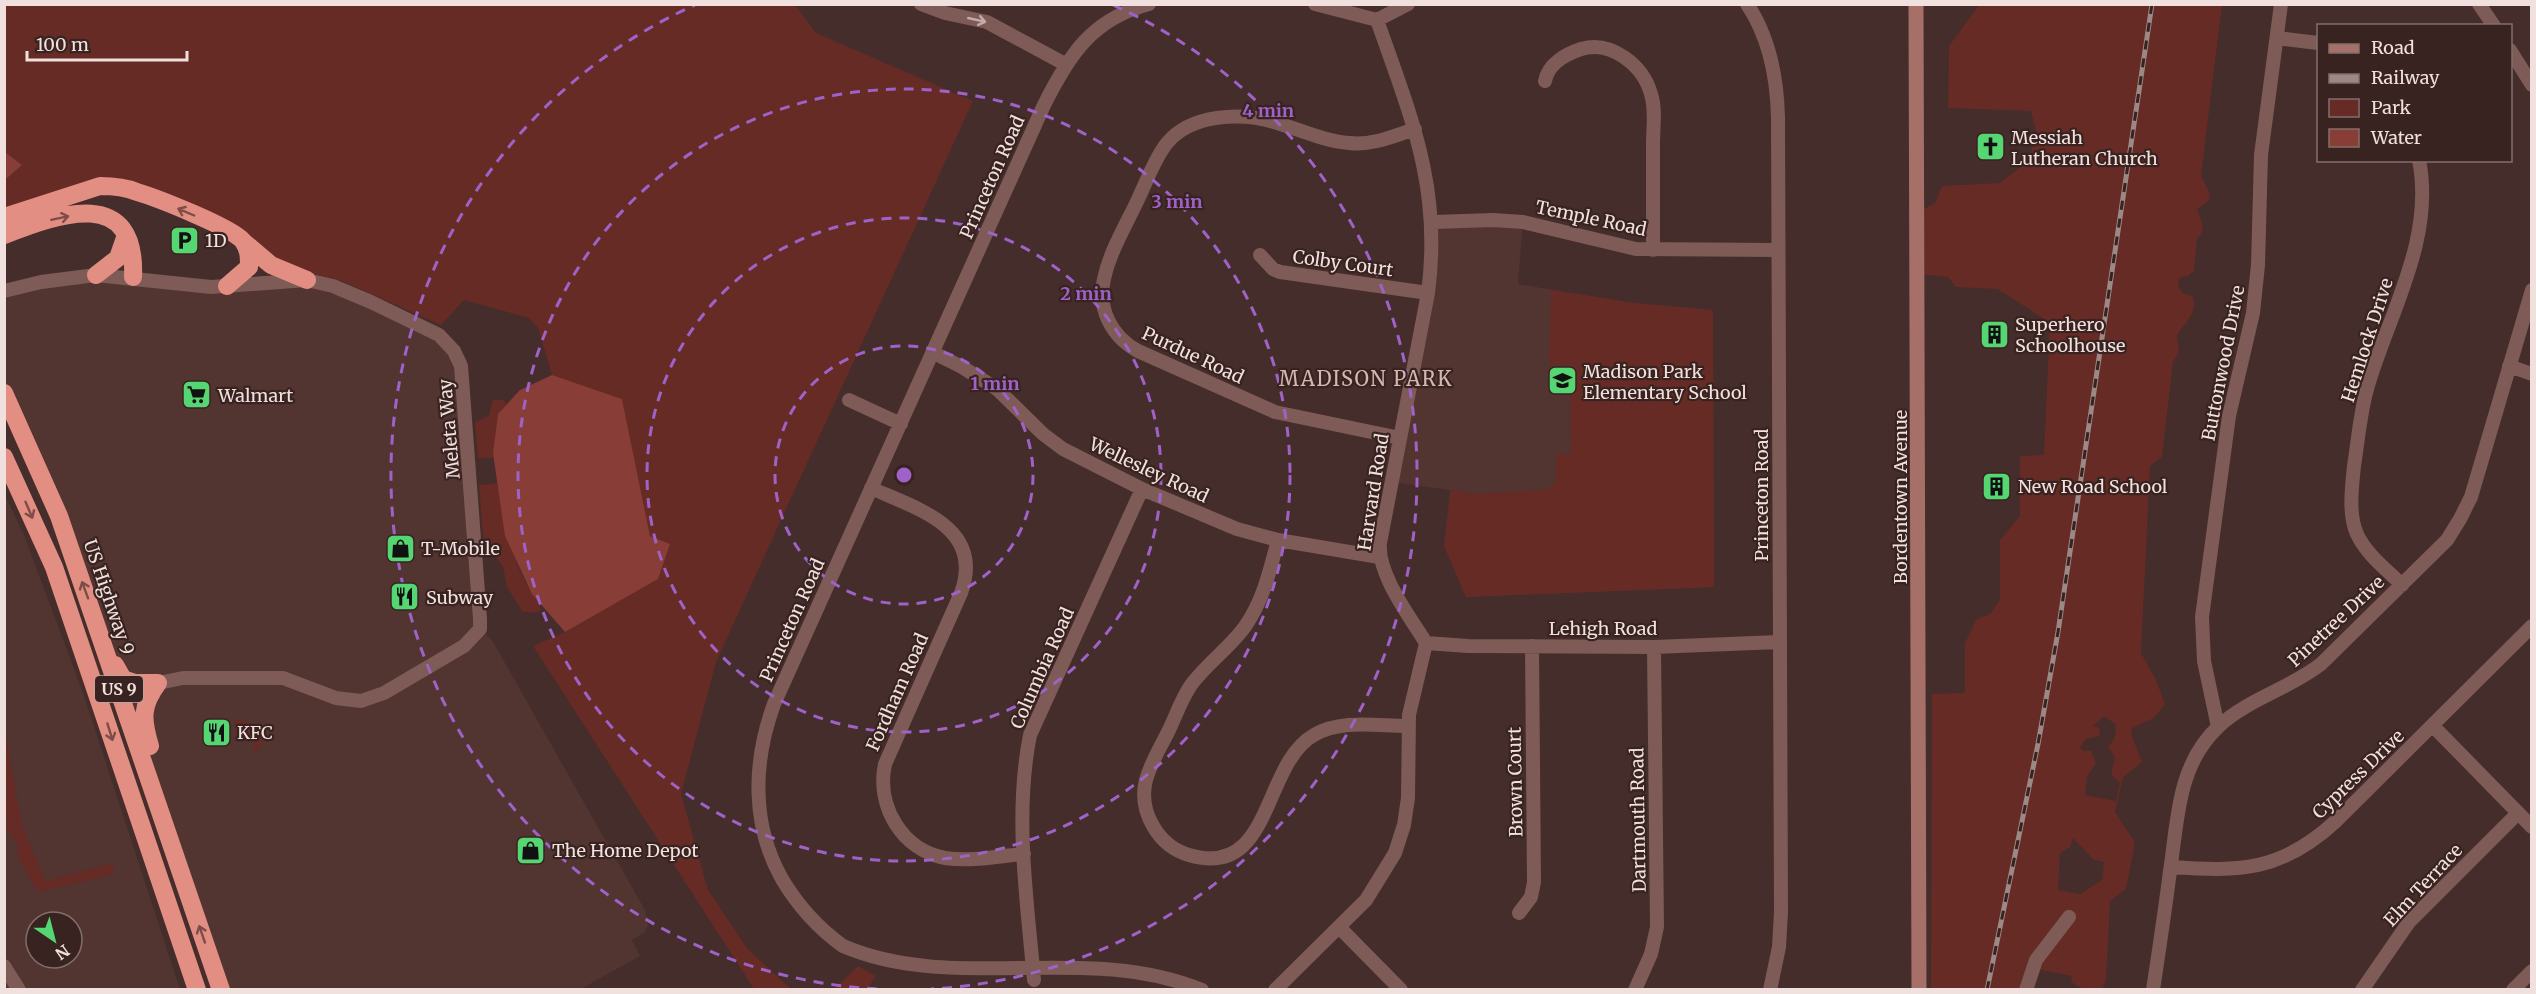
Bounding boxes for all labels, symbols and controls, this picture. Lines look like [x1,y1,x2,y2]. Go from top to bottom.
one-way arrow [967,14,986,26]
scale bar [27,24,188,62]
legend [2317,24,2512,162]
text: 100 m [36,33,89,56]
text: Road [2371,36,2415,59]
text: Railway [2371,66,2440,89]
text: Park [2371,96,2412,119]
text: 4 min [1242,99,1294,122]
street label: Princeton Road [954,112,1030,242]
place label: Messiah Lutheran Church [2011,126,2158,170]
text: Water [2370,126,2422,149]
church icon: Messiah Lutheran Church [1974,131,2006,163]
text: 3 min [1152,190,1202,213]
street label: Temple Road [1533,195,1649,241]
one-way arrow [177,206,195,217]
one-way arrow [51,212,70,224]
parking icon: 1D [168,224,200,256]
place label: 1D [205,229,226,252]
street label: Colby Court [1291,245,1395,281]
street label: Hemlock Drive [2336,275,2398,405]
text: 2 min [1060,282,1112,305]
street label: Buttonwood Drive [2197,283,2249,443]
place label: Superhero Schoolhouse [2015,313,2125,357]
building icon: Superhero Schoolhouse [1978,318,2010,350]
street label: Purdue Road [1138,321,1248,389]
place label: Madison Park Elementary School [1583,360,1747,404]
school or university icon: Madison Park Elementary School [1546,365,1578,397]
district label: MADISON PARK [1279,366,1453,391]
text: 1 min [970,372,1020,395]
street label: Meleta Way [433,378,465,480]
supermarket icon: Walmart [181,379,213,411]
place label: Walmart [217,384,293,407]
street label: Bordentown Avenue [1889,410,1912,584]
street label: Princeton Road [1750,428,1773,561]
street label: Harvard Road [1352,431,1394,552]
street label: Wellesley Road [1085,432,1213,508]
centre of rings [894,465,914,485]
building icon: New Road School [1981,470,2013,502]
place label: New Road School [2018,475,2168,498]
one-way arrow [24,500,35,518]
shop icon: T-Mobile [384,532,416,564]
street label: US Highway 9 [79,536,139,658]
place label: T-Mobile [421,537,500,560]
street label: Princeton Road [754,555,830,685]
street label: Pinetree Drive [2283,570,2389,672]
one-way arrow [79,581,90,600]
restaurant icon: Subway [389,581,421,613]
place label: Subway [426,586,494,609]
street label: Columbia Road [1005,604,1079,732]
street label: Lehigh Road [1549,617,1657,640]
street label: Fordham Road [861,629,933,754]
road number: US 9 [95,676,143,702]
restaurant icon: KFC [200,716,232,748]
place label: KFC [237,721,273,744]
one-way arrow [105,722,116,741]
street label: Cypress Drive [2307,724,2409,824]
street label: Brown Court [1503,727,1527,837]
street label: Dartmouth Road [1625,747,1651,893]
shop icon: The Home Depot [515,834,547,866]
place label: The Home Depot [552,839,699,862]
street label: Elm Terrace [2379,839,2467,931]
north arrow [24,910,84,970]
one-way arrow [195,925,206,944]
text: N [51,940,74,964]

